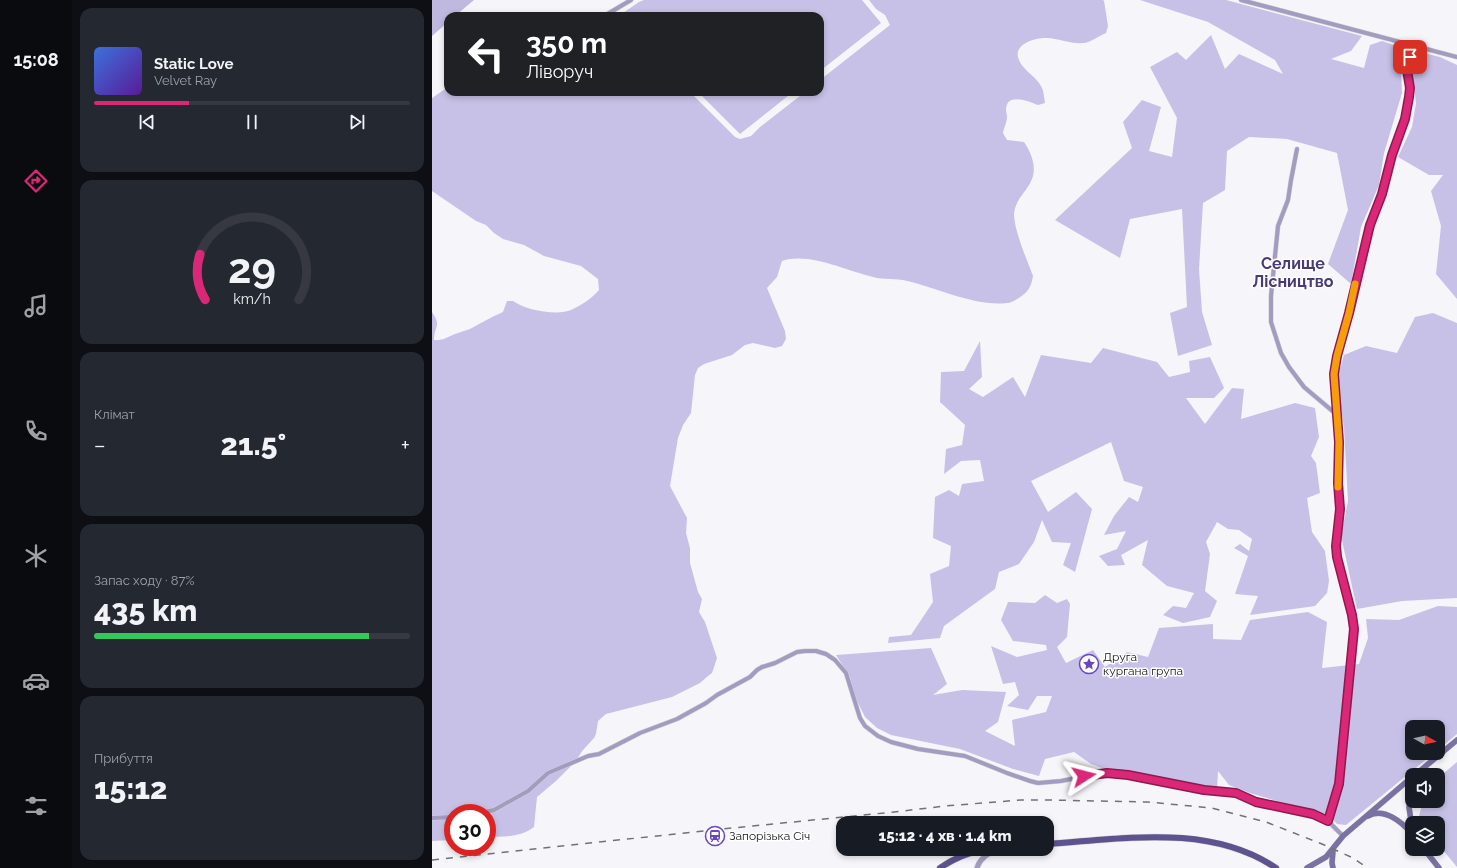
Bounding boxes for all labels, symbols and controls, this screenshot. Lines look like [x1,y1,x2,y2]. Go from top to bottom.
text: 350 m [526,27,607,60]
icon: left [460,28,512,80]
pin [1393,40,1427,74]
icon: arrive [1399,46,1421,68]
text: 15:08 [13,49,59,70]
text: Static Love [154,55,233,73]
text: Ліворуч [526,61,593,82]
text: Velvet Ray [154,73,217,88]
icon: previous [136,111,158,133]
icon: pause [241,111,263,133]
icon: next [346,111,368,133]
icon: directions [22,167,50,195]
text: 29 [228,244,276,293]
district label: Селище Лісництво [1253,254,1334,291]
text: km/h [233,291,271,307]
icon: music [22,292,50,320]
text: Клімат [94,407,135,422]
icon: phone [22,417,50,445]
text: 21.5° [221,427,286,462]
text: − [94,432,106,458]
text: + [401,432,410,458]
icon: climate [22,542,50,570]
text: Запас ходу · 87% [94,573,195,588]
text: 435 km [94,593,197,628]
place label: Друга кургана група [1103,650,1183,678]
place icon: Друга кургана група [1078,653,1100,675]
icon: car [22,667,50,695]
north arrow [1405,720,1445,760]
map controls [1405,720,1445,856]
text: Прибуття [94,751,153,766]
position arrow [1063,755,1105,797]
button: sound [1405,768,1445,808]
text: 15:12 [94,771,167,806]
icon: filters [22,792,50,820]
speed limit sign: 30 [444,804,496,856]
button: layers [1405,816,1445,856]
station icon: Запорізька Січ [704,825,726,847]
text: 15:12 · 4 хв · 1.4 km [879,827,1011,845]
place label: Запорізька Січ [729,829,810,843]

